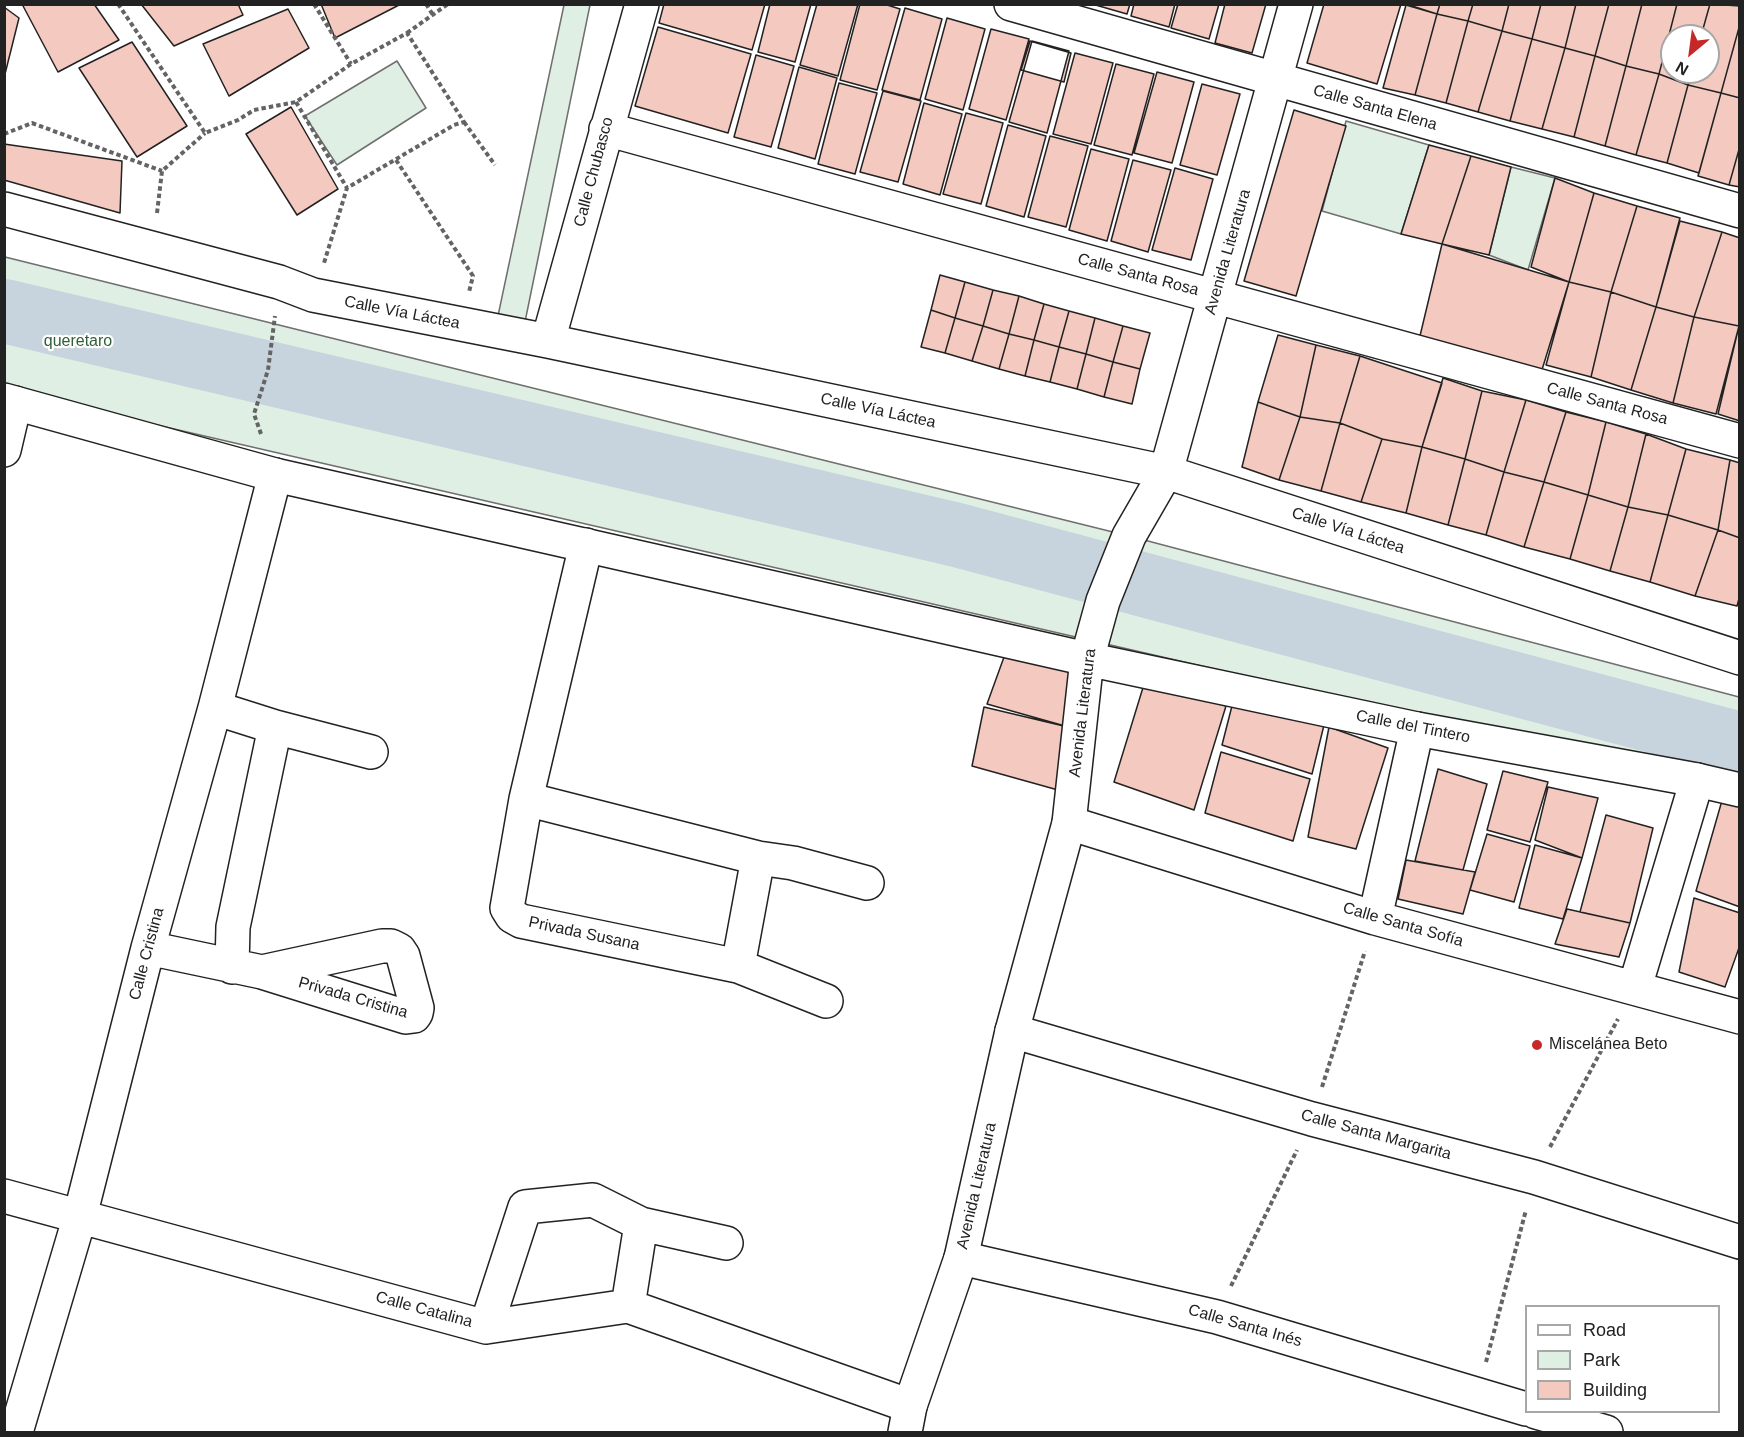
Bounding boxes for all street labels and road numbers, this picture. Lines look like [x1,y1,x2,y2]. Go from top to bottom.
street label: Calle Santa Elena [1311,81,1439,135]
street label: Calle Chubasco [570,115,618,229]
street label: Avenida Literatura [1201,187,1255,317]
street label: Calle Santa Rosa [1075,250,1201,300]
street label: Calle Vía Láctea [343,292,461,334]
street label: Calle Santa Rosa [1544,379,1670,429]
street label: Calle Vía Láctea [819,389,937,433]
street label: Calle Vía Láctea [1289,504,1407,558]
street label: Avenida Literatura [1066,648,1100,778]
street label: Calle del Tintero [1354,707,1472,747]
street label: Calle Santa Sofía [1341,899,1465,951]
street label: Calle Cristina [125,906,169,1002]
street label: Privada Susana [527,913,641,955]
street label: Privada Cristina [296,973,410,1023]
street label: Calle Santa Margarita [1299,1106,1453,1164]
street label: Avenida Literatura [953,1121,1001,1251]
street label: Calle Catalina [373,1288,475,1332]
street label: Calle Santa Inés [1186,1301,1304,1351]

